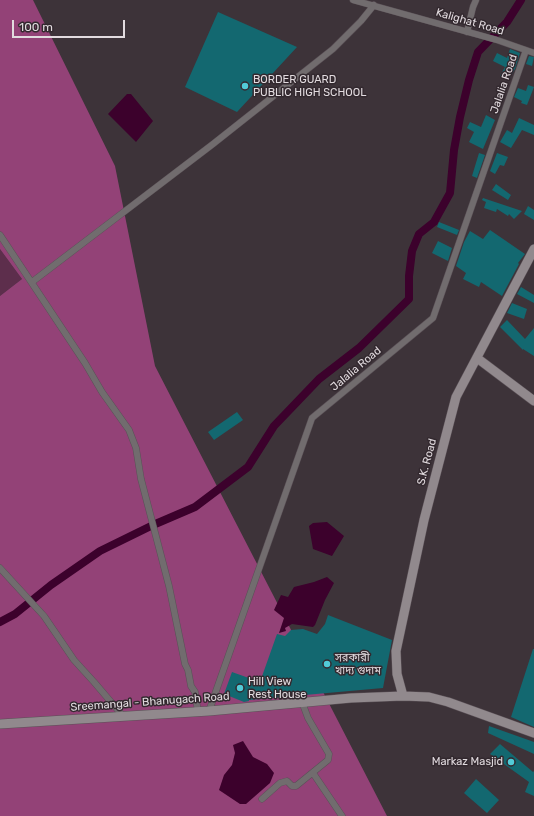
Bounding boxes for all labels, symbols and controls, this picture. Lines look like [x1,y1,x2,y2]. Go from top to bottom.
street label: Kalighat Road [434,6,506,38]
scale bar [14,12,127,38]
text: 100 m [19,20,53,34]
street label: Jalalia Road [488,53,520,115]
place label: BORDER GUARD PUBLIC HIGH SCHOOL [253,73,366,99]
marker: BORDER GUARD PUBLIC HIGH SCHOOL [240,81,250,91]
street label: Jalalia Road [328,344,384,394]
street label: S.K. Road [414,437,440,487]
place label: সরকারী খাদ্য গুদাম [335,651,381,677]
marker: সরকারী খাদ্য গুদাম [322,659,332,669]
place label: Hill View Rest House [248,675,306,701]
marker: Hill View Rest House [235,683,245,693]
street label: Sreemangal - Bhanugach Road [70,690,230,714]
place label: Markaz Masjid [432,755,503,769]
marker: Markaz Masjid [506,757,516,767]

